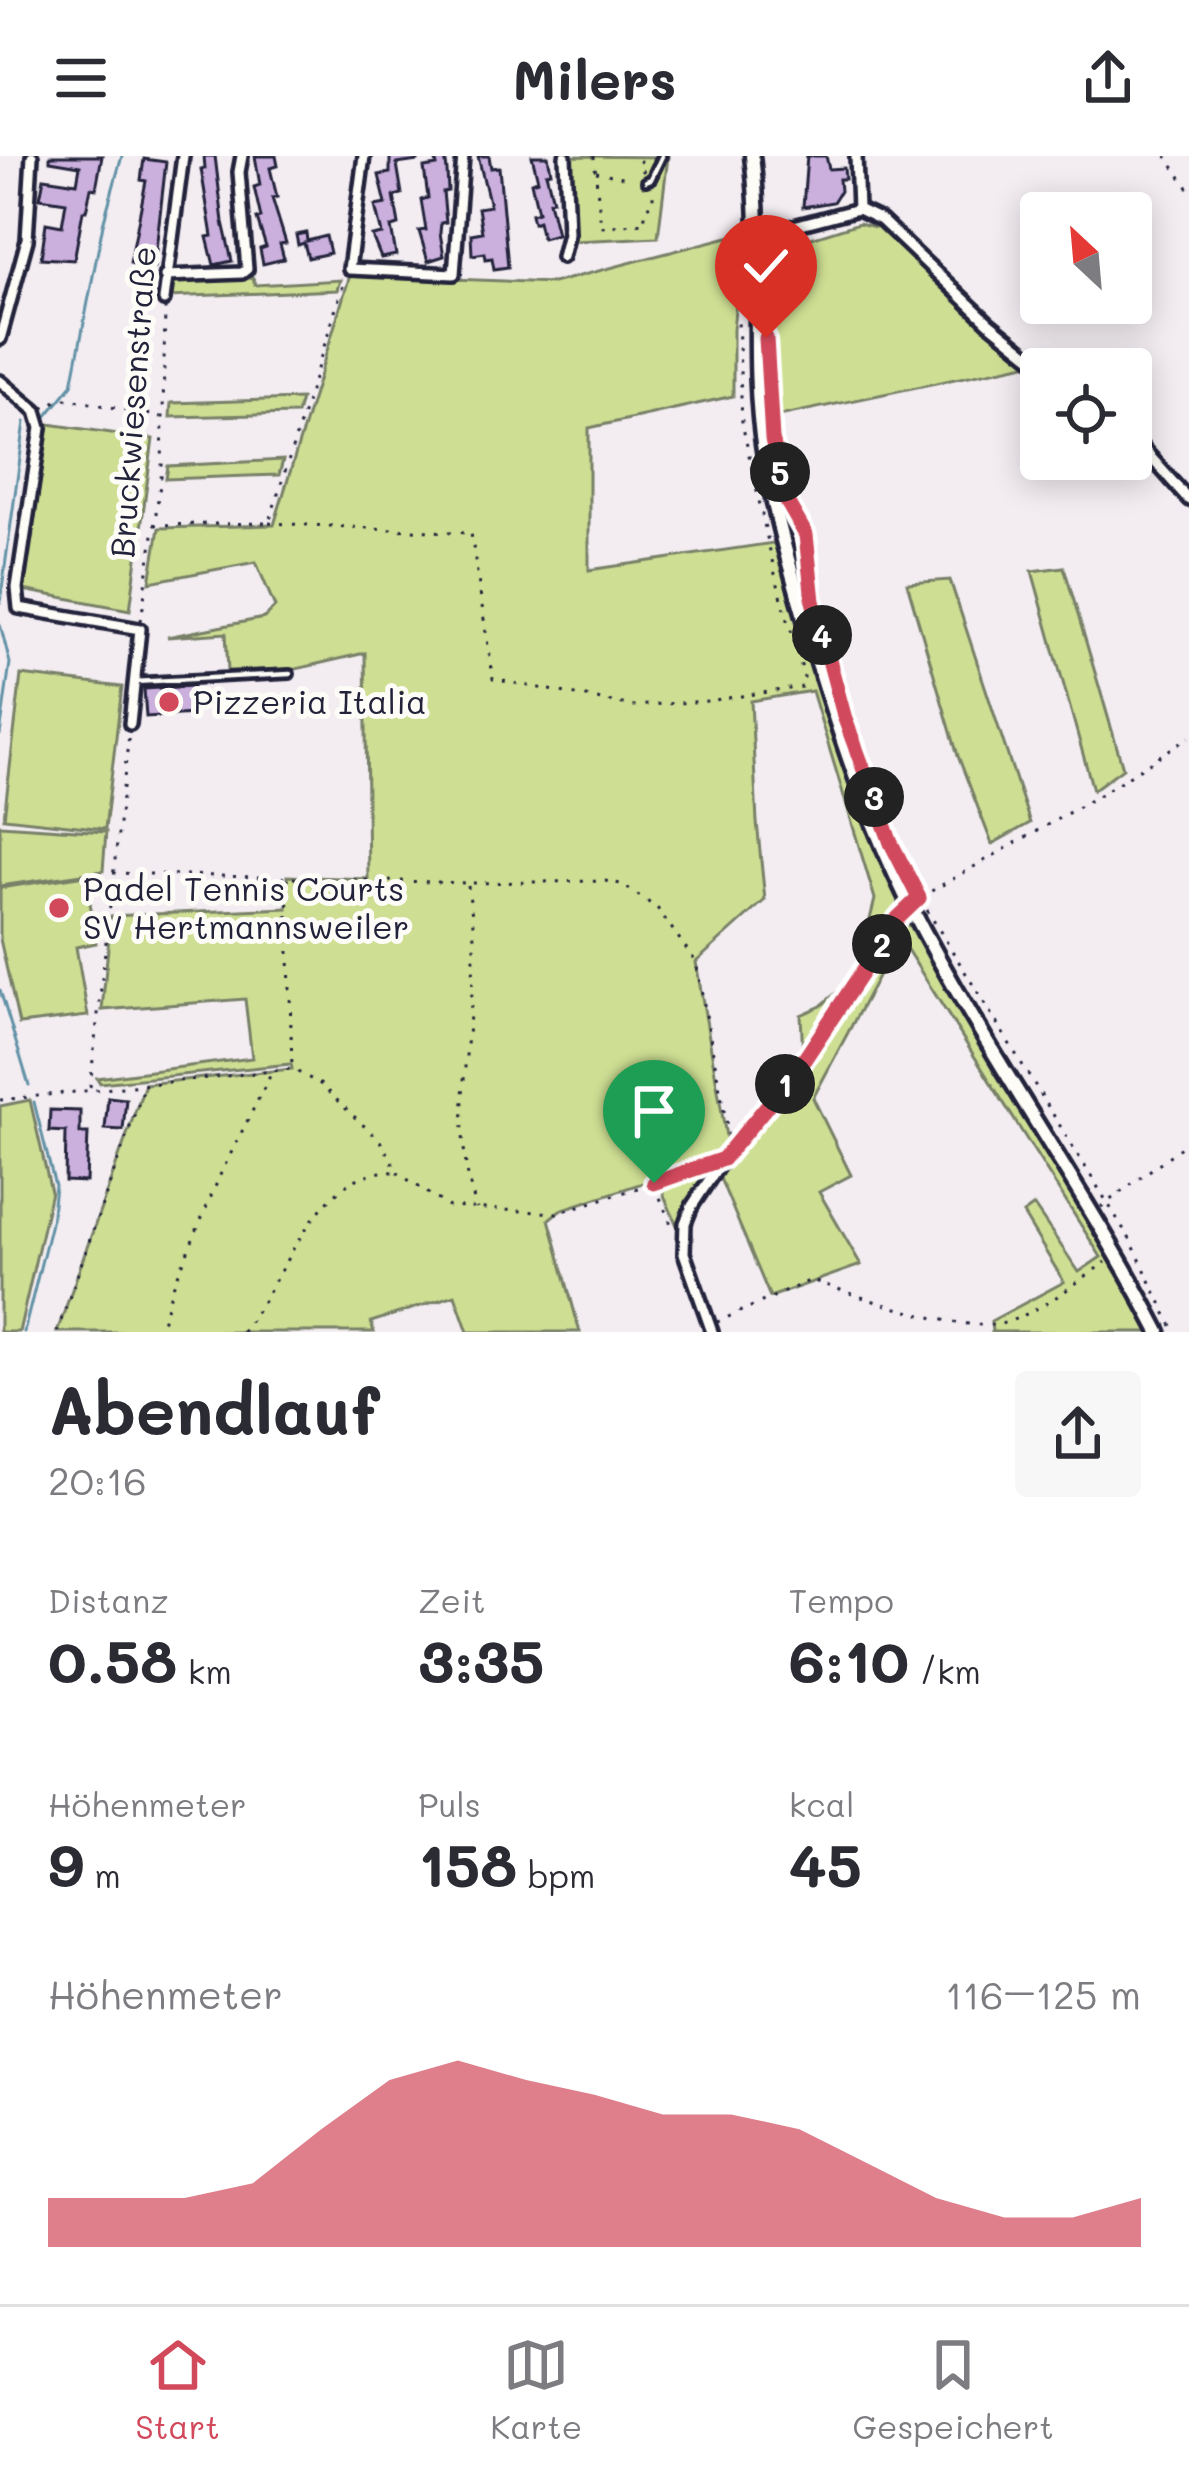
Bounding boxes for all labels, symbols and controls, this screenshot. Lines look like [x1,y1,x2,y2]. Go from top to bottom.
text: Milers [512,43,677,114]
icon: menu [48,45,114,111]
icon: share [1075,45,1141,111]
north arrow [1020,192,1152,324]
map controls [1020,192,1152,480]
pin [715,215,817,338]
icon: check [733,233,799,299]
street label: Bruckwiesenstraße [99,245,164,559]
button: locate [1020,348,1152,480]
pin: 5 [750,442,810,502]
text: 5 [770,450,790,493]
pin: 4 [792,605,852,665]
text: 4 [812,613,832,656]
place label: Pizzeria Italia [193,679,427,722]
marker: Pizzeria Italia [156,689,182,715]
pin: 3 [844,767,904,827]
text: 3 [864,775,884,818]
place label: Padel Tennis Courts SV Hertmannsweiler [83,866,409,947]
marker: Padel Tennis Courts SV Hertmannsweiler [46,895,72,921]
pin: 2 [852,914,912,974]
text: 2 [873,922,891,965]
pin: 1 [755,1054,815,1114]
pin [603,1060,705,1183]
text: 1 [778,1062,792,1105]
icon: arrive [621,1078,687,1144]
text: Abendlauf [48,1366,379,1452]
button: share [1015,1371,1141,1497]
text: 20:16 [48,1454,147,1505]
text: Distanz [48,1578,169,1621]
text: Zeit [418,1578,486,1621]
text: Tempo [789,1578,894,1621]
text: 0.58 [48,1621,177,1699]
text: 3:35 [418,1621,544,1699]
text: 6:10 [789,1621,909,1699]
text: km [177,1649,232,1692]
text: /km [909,1649,981,1692]
text: Höhenmeter [48,1782,247,1825]
text: Puls [418,1782,481,1825]
text: kcal [789,1782,854,1825]
text: 9 [48,1825,84,1903]
text: 158 [418,1825,517,1903]
text: 45 [789,1825,862,1903]
text: m [84,1853,121,1896]
text: bpm [517,1853,595,1896]
text: Höhenmeter [48,1968,283,2019]
text: 116–125 m [945,1968,1141,2019]
tab: Start [135,2332,220,2447]
tab: Karte [490,2332,582,2447]
tab: Gespeichert [853,2332,1054,2447]

